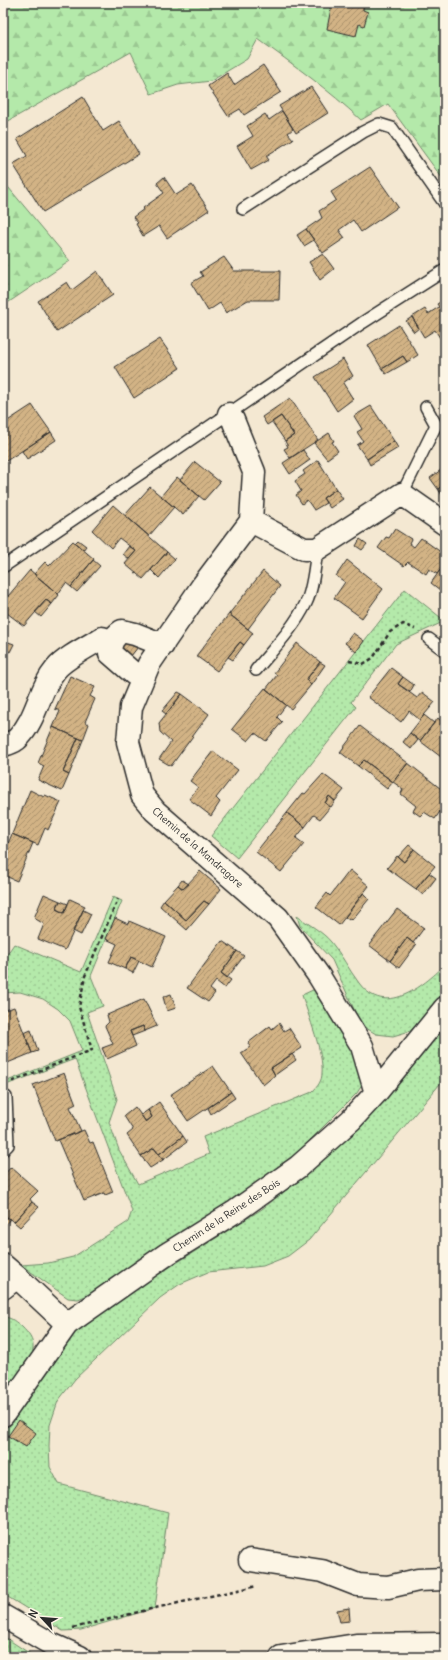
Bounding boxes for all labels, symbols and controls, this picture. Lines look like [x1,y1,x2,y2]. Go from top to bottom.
street label: Chemin de la Mandragore [150,804,246,890]
street label: Chemin de la Reine des Bois [170,1176,283,1255]
north arrow [22,1598,62,1638]
text: N [25,1607,41,1620]

